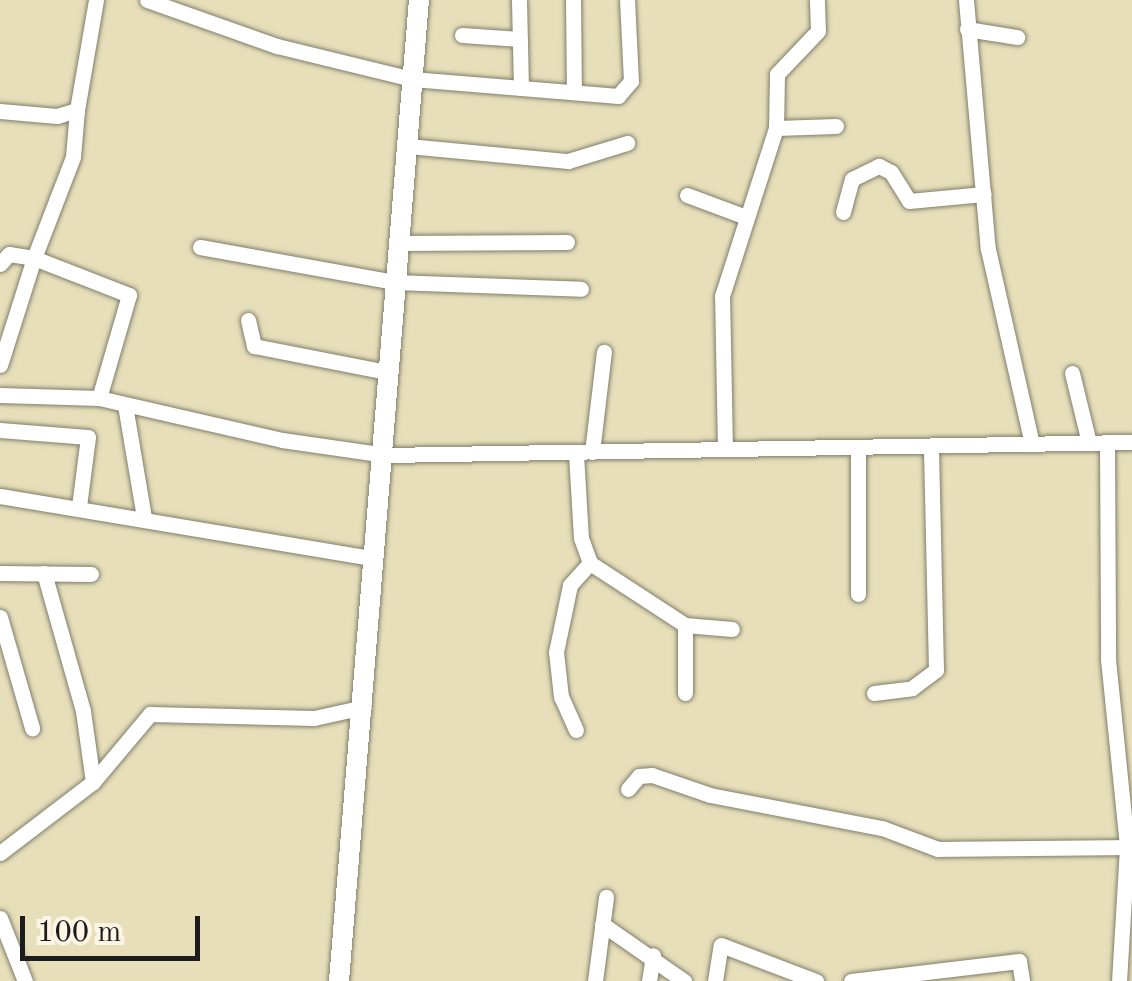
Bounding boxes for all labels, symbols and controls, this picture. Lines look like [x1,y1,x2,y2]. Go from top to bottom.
scale bar [25,896,205,958]
text: 100 m [37,918,121,948]

